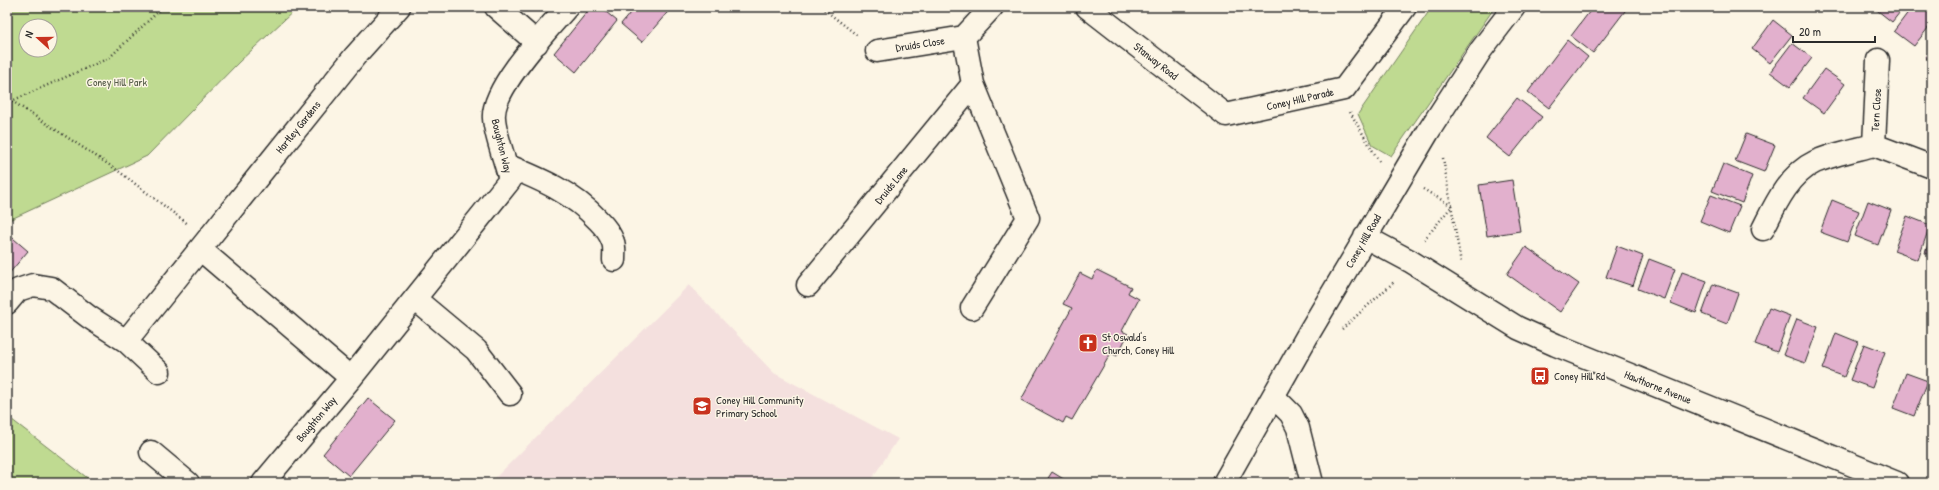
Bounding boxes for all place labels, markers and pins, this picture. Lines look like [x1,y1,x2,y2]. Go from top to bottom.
place label: St Oswald's Church, Coney Hill [1102,330,1175,357]
church icon: St Oswald's Church, Coney Hill [1077,332,1099,354]
bus stop icon: Coney Hill Rd [1529,365,1551,387]
place label: Coney Hill Rd [1554,369,1606,383]
place label: Coney Hill Community Primary School [716,393,804,420]
school or university icon: Coney Hill Community Primary School [691,395,713,417]

